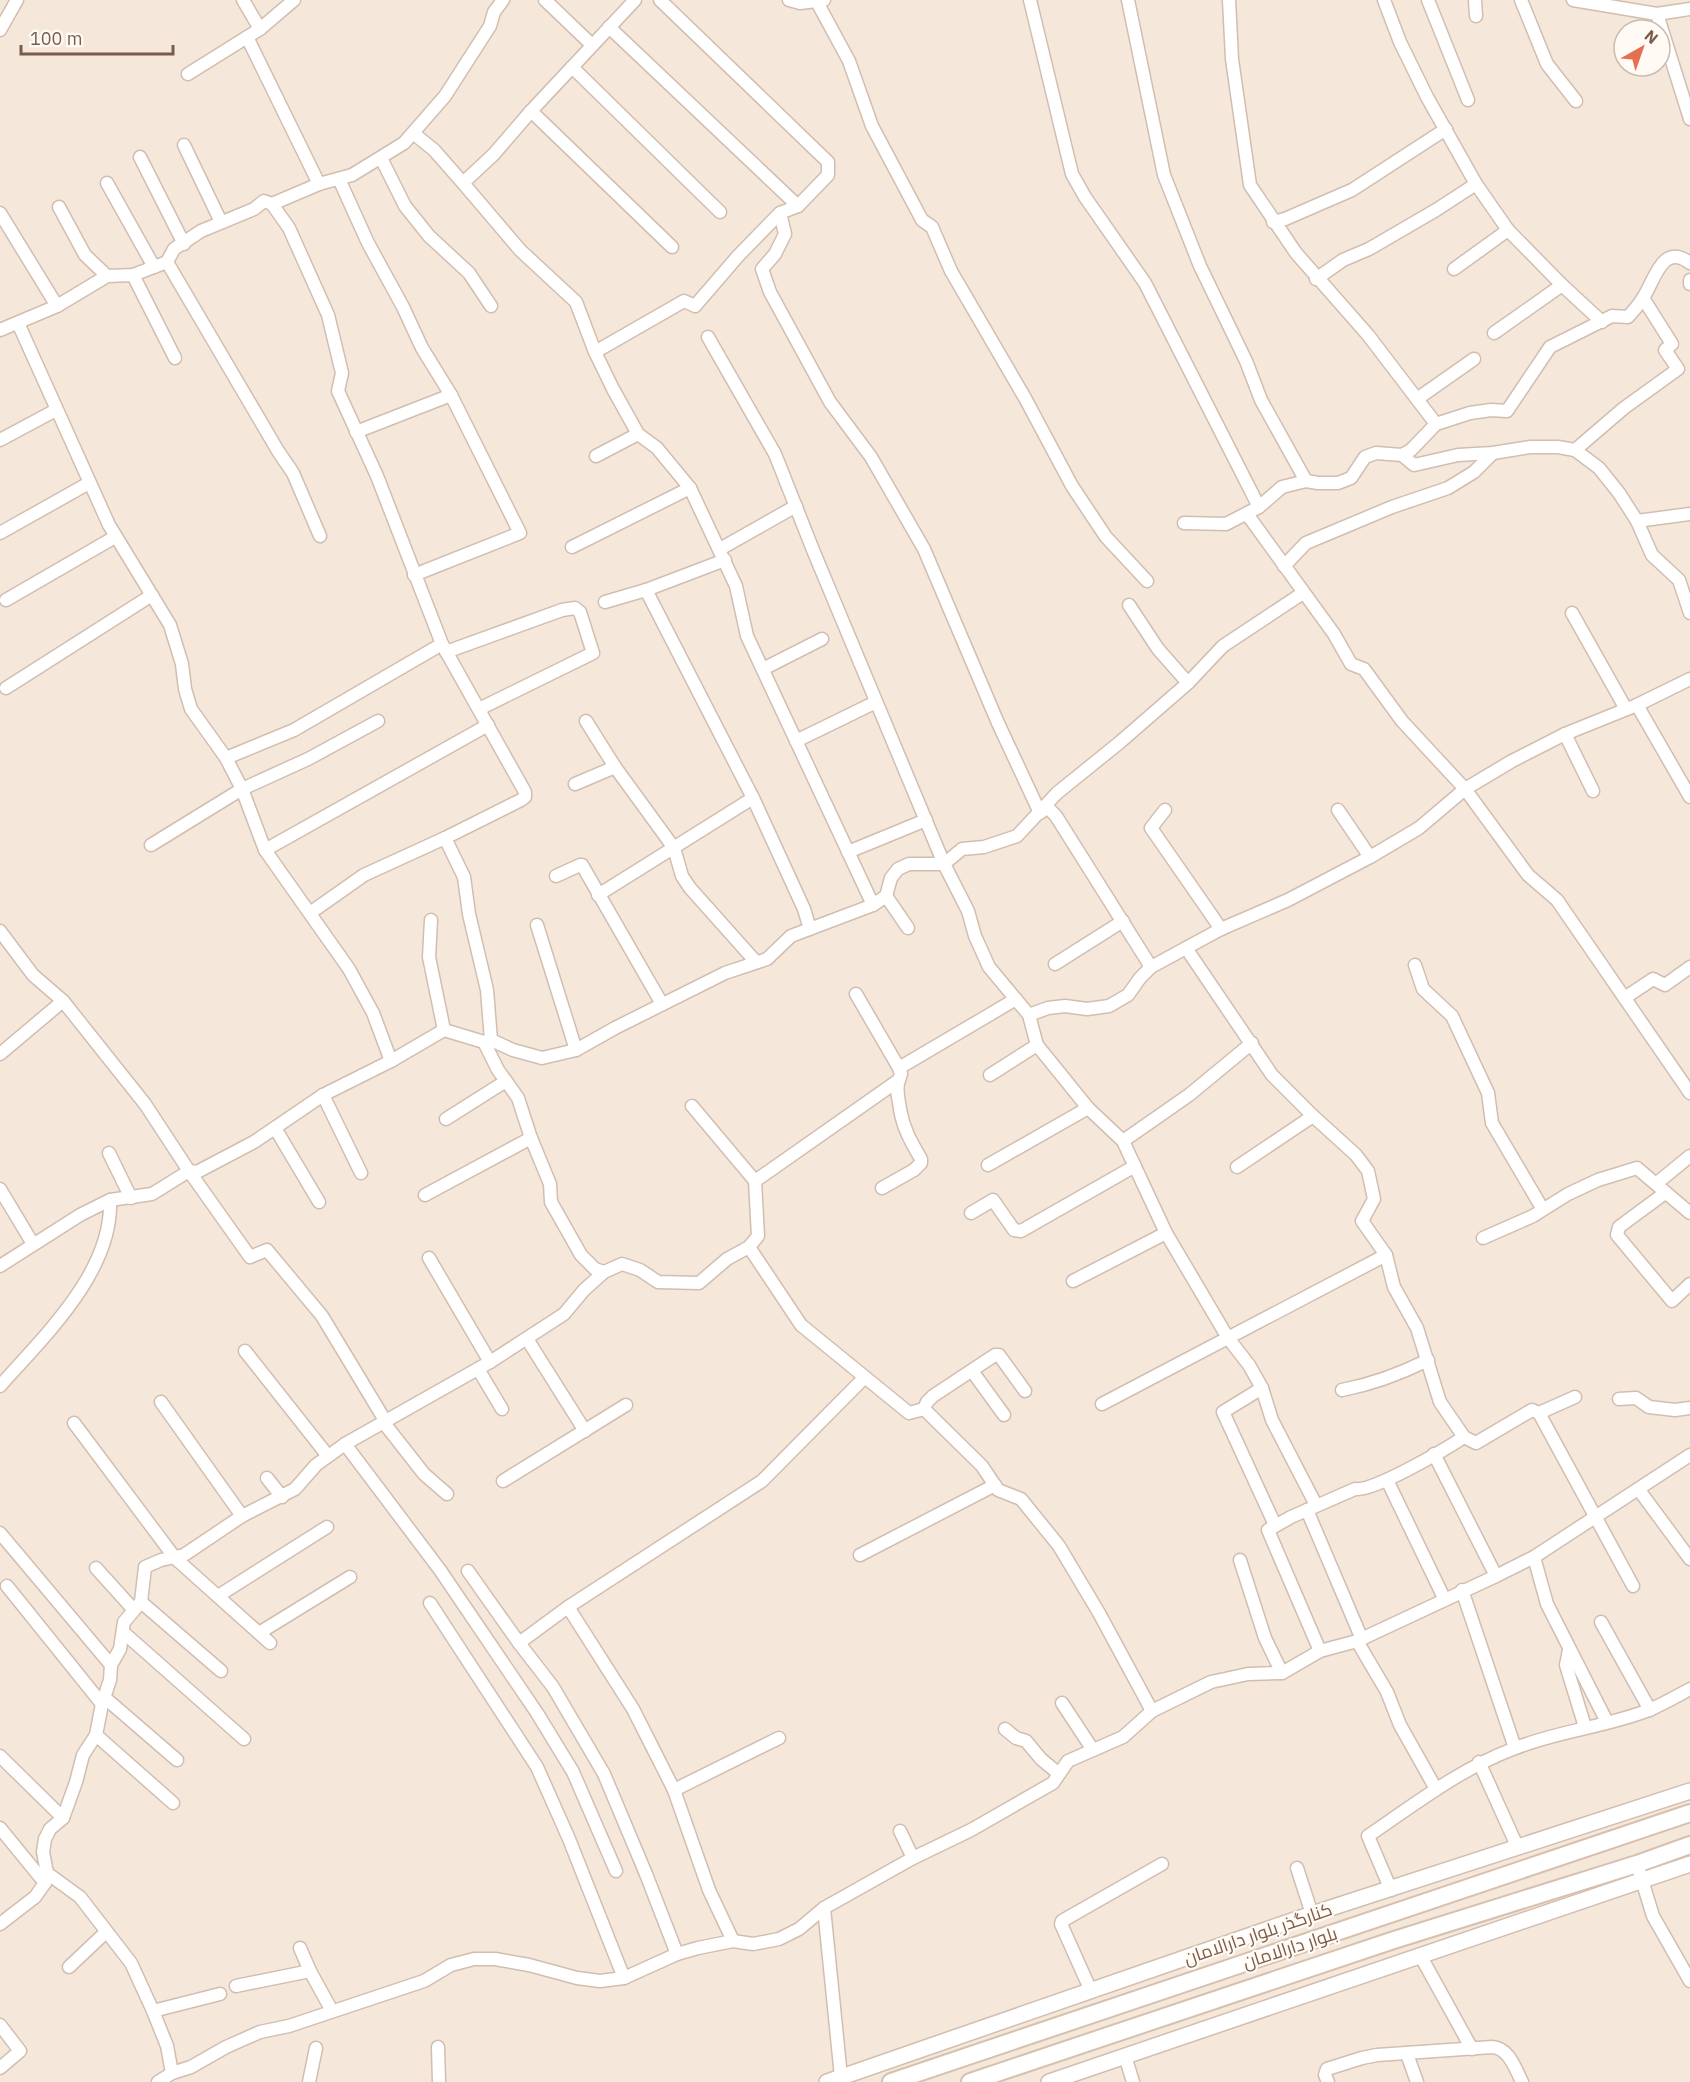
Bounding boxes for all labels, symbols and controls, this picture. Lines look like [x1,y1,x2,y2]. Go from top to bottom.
scale bar [21,18,172,56]
north arrow [1612,18,1672,78]
text: N [1641,25,1663,48]
text: 100 m [30,27,82,50]
street label: کنارگذر بلوار دارالامان [1181,1898,1335,1970]
street label: بلوار دارالامان [1240,1923,1340,1973]

